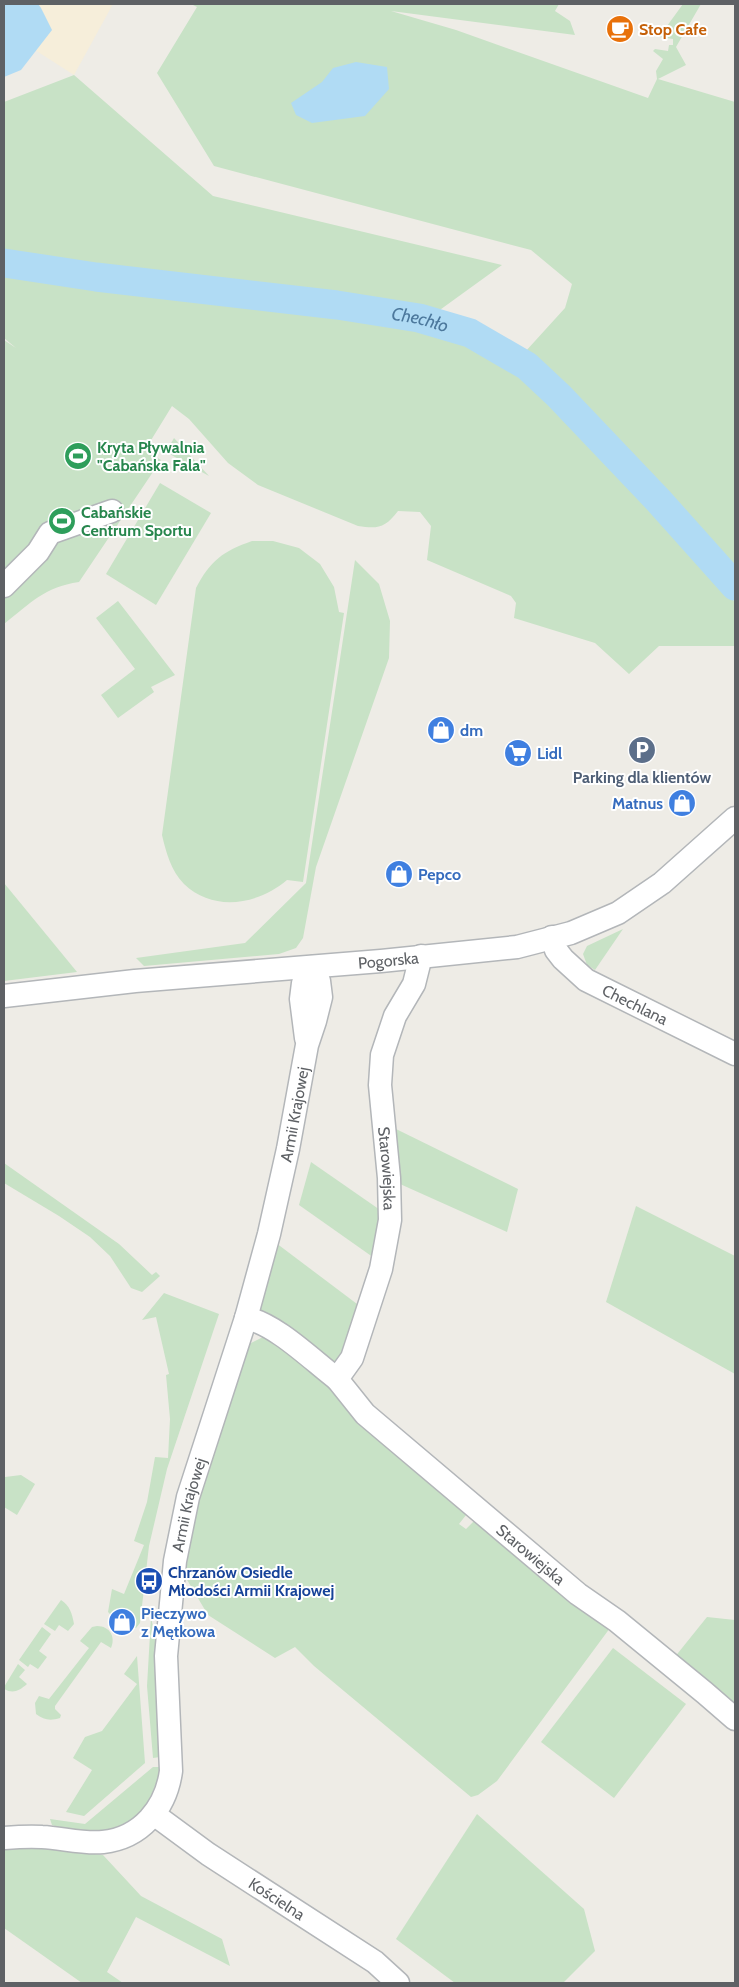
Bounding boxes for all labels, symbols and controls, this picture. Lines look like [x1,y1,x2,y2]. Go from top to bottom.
cafe icon: Stop Cafe [605,14,635,44]
place label: Stop Cafe [639,20,707,39]
water label: Chechło [390,303,451,337]
place label: Kryta Pływalnia "Cabańska Fala" [97,438,206,475]
sports icon: Kryta Pływalnia "Cabańska Fala" [63,441,93,471]
place label: Cabańskie Centrum Sportu [81,503,192,540]
sports icon: Cabańskie Centrum Sportu [47,506,77,536]
shop icon: dm [426,715,456,745]
place label: dm [460,721,483,740]
parking icon: Parking dla klientów [627,735,657,765]
supermarket icon: Lidl [503,738,533,768]
place label: Lidl [537,744,562,763]
place label: Parking dla klientów [573,768,712,787]
shop icon: Matnus [667,788,697,818]
place label: Matnus [612,794,663,813]
shop icon: Pepco [384,859,414,889]
place label: Pepco [418,865,461,884]
street label: Pogorska [357,948,420,972]
street label: Chechlana [599,980,671,1029]
street label: Armii Krajowej [276,1065,312,1164]
street label: Starowiejska [375,1126,399,1211]
street label: Armii Krajowej [168,1455,210,1553]
street label: Starowiejska [493,1520,569,1589]
place label: Chrzanów Osiedle Młodości Armii Krajowej [168,1563,334,1600]
bus stop icon: Chrzanów Osiedle Młodości Armii Krajowej [134,1566,164,1596]
place label: Pieczywo z Mętkowa [141,1604,215,1641]
shop icon: Pieczywo z Mętkowa [107,1607,137,1637]
street label: Kościelna [245,1873,309,1924]

